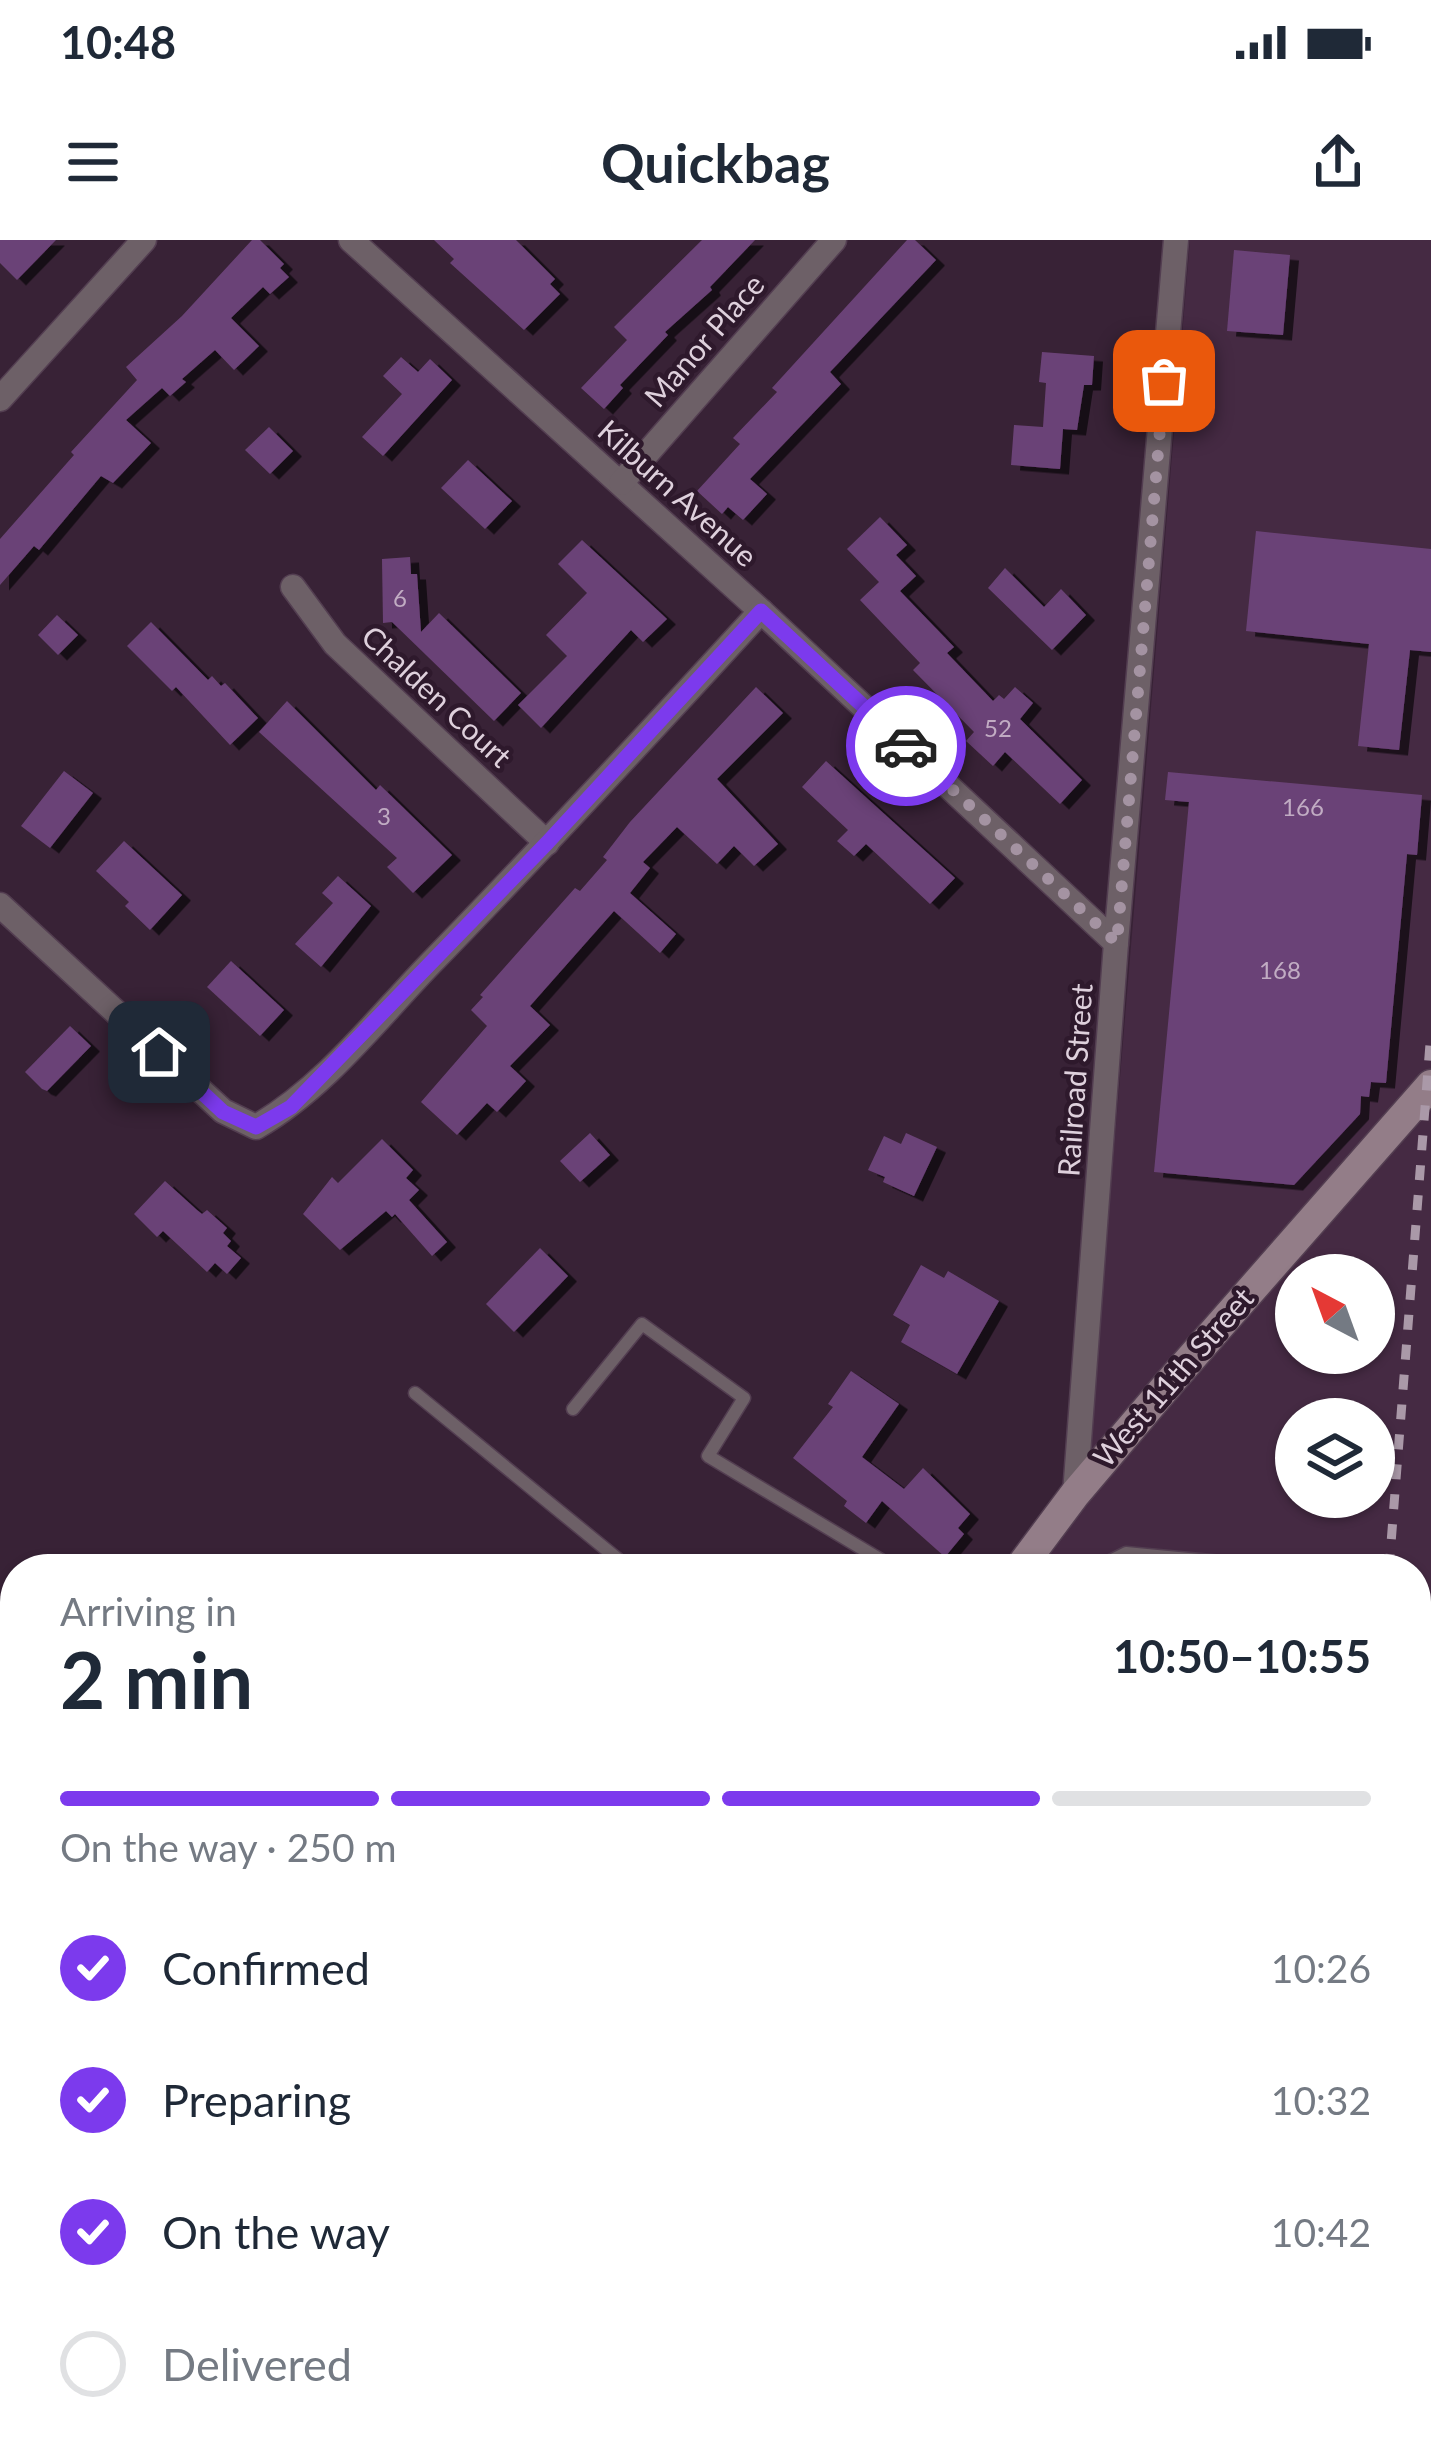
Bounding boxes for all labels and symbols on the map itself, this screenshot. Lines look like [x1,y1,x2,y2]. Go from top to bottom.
street label: Manor Place [636,266,771,413]
pin [1113,330,1215,432]
street label: Kilburn Avenue [591,412,765,573]
house number: 6 [393,583,407,612]
street label: Chalden Court [355,617,520,774]
courier [846,686,966,806]
house number: 52 [984,713,1012,742]
house number: 166 [1282,792,1324,821]
house number: 3 [377,801,391,830]
house number: 168 [1259,955,1301,984]
street label: Railroad Street [1049,982,1099,1178]
pin [108,1001,210,1103]
north arrow [1275,1254,1395,1374]
street label: West 11th Street [1085,1280,1260,1474]

